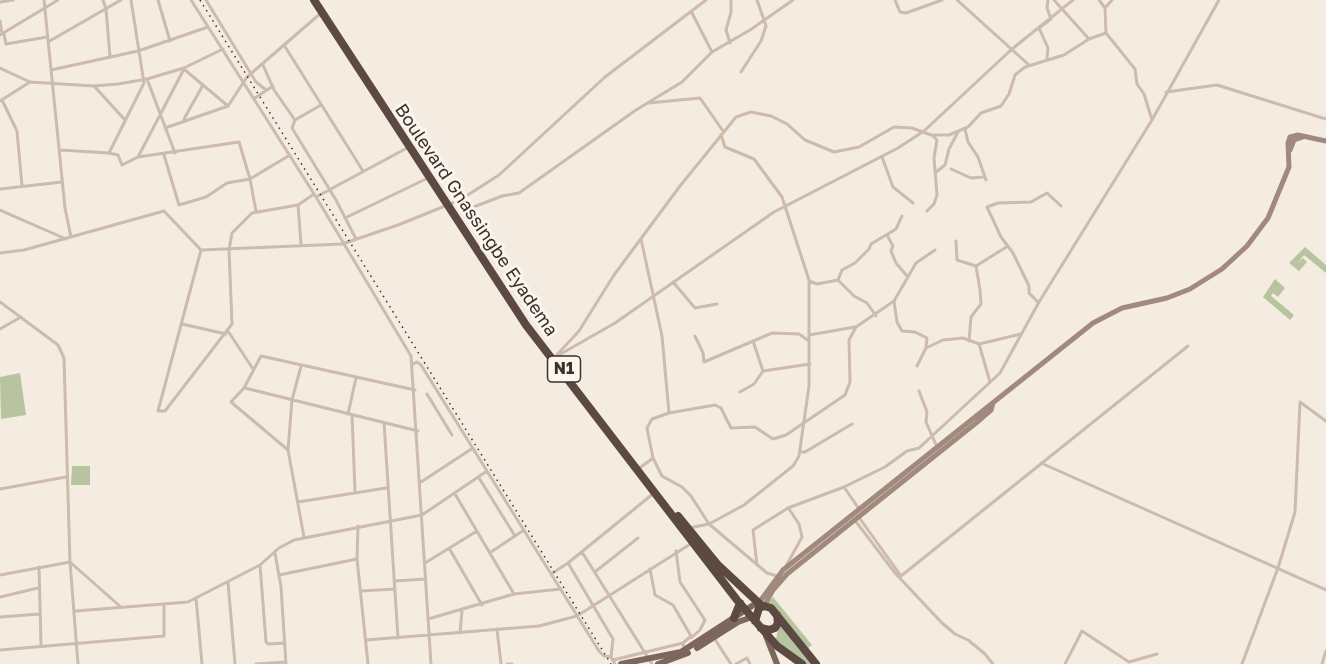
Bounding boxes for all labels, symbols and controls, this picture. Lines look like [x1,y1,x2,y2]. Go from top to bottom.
street label: Boulevard Gnassingbe Eyadema [390,100,562,340]
road number: N1 [548,356,580,382]

